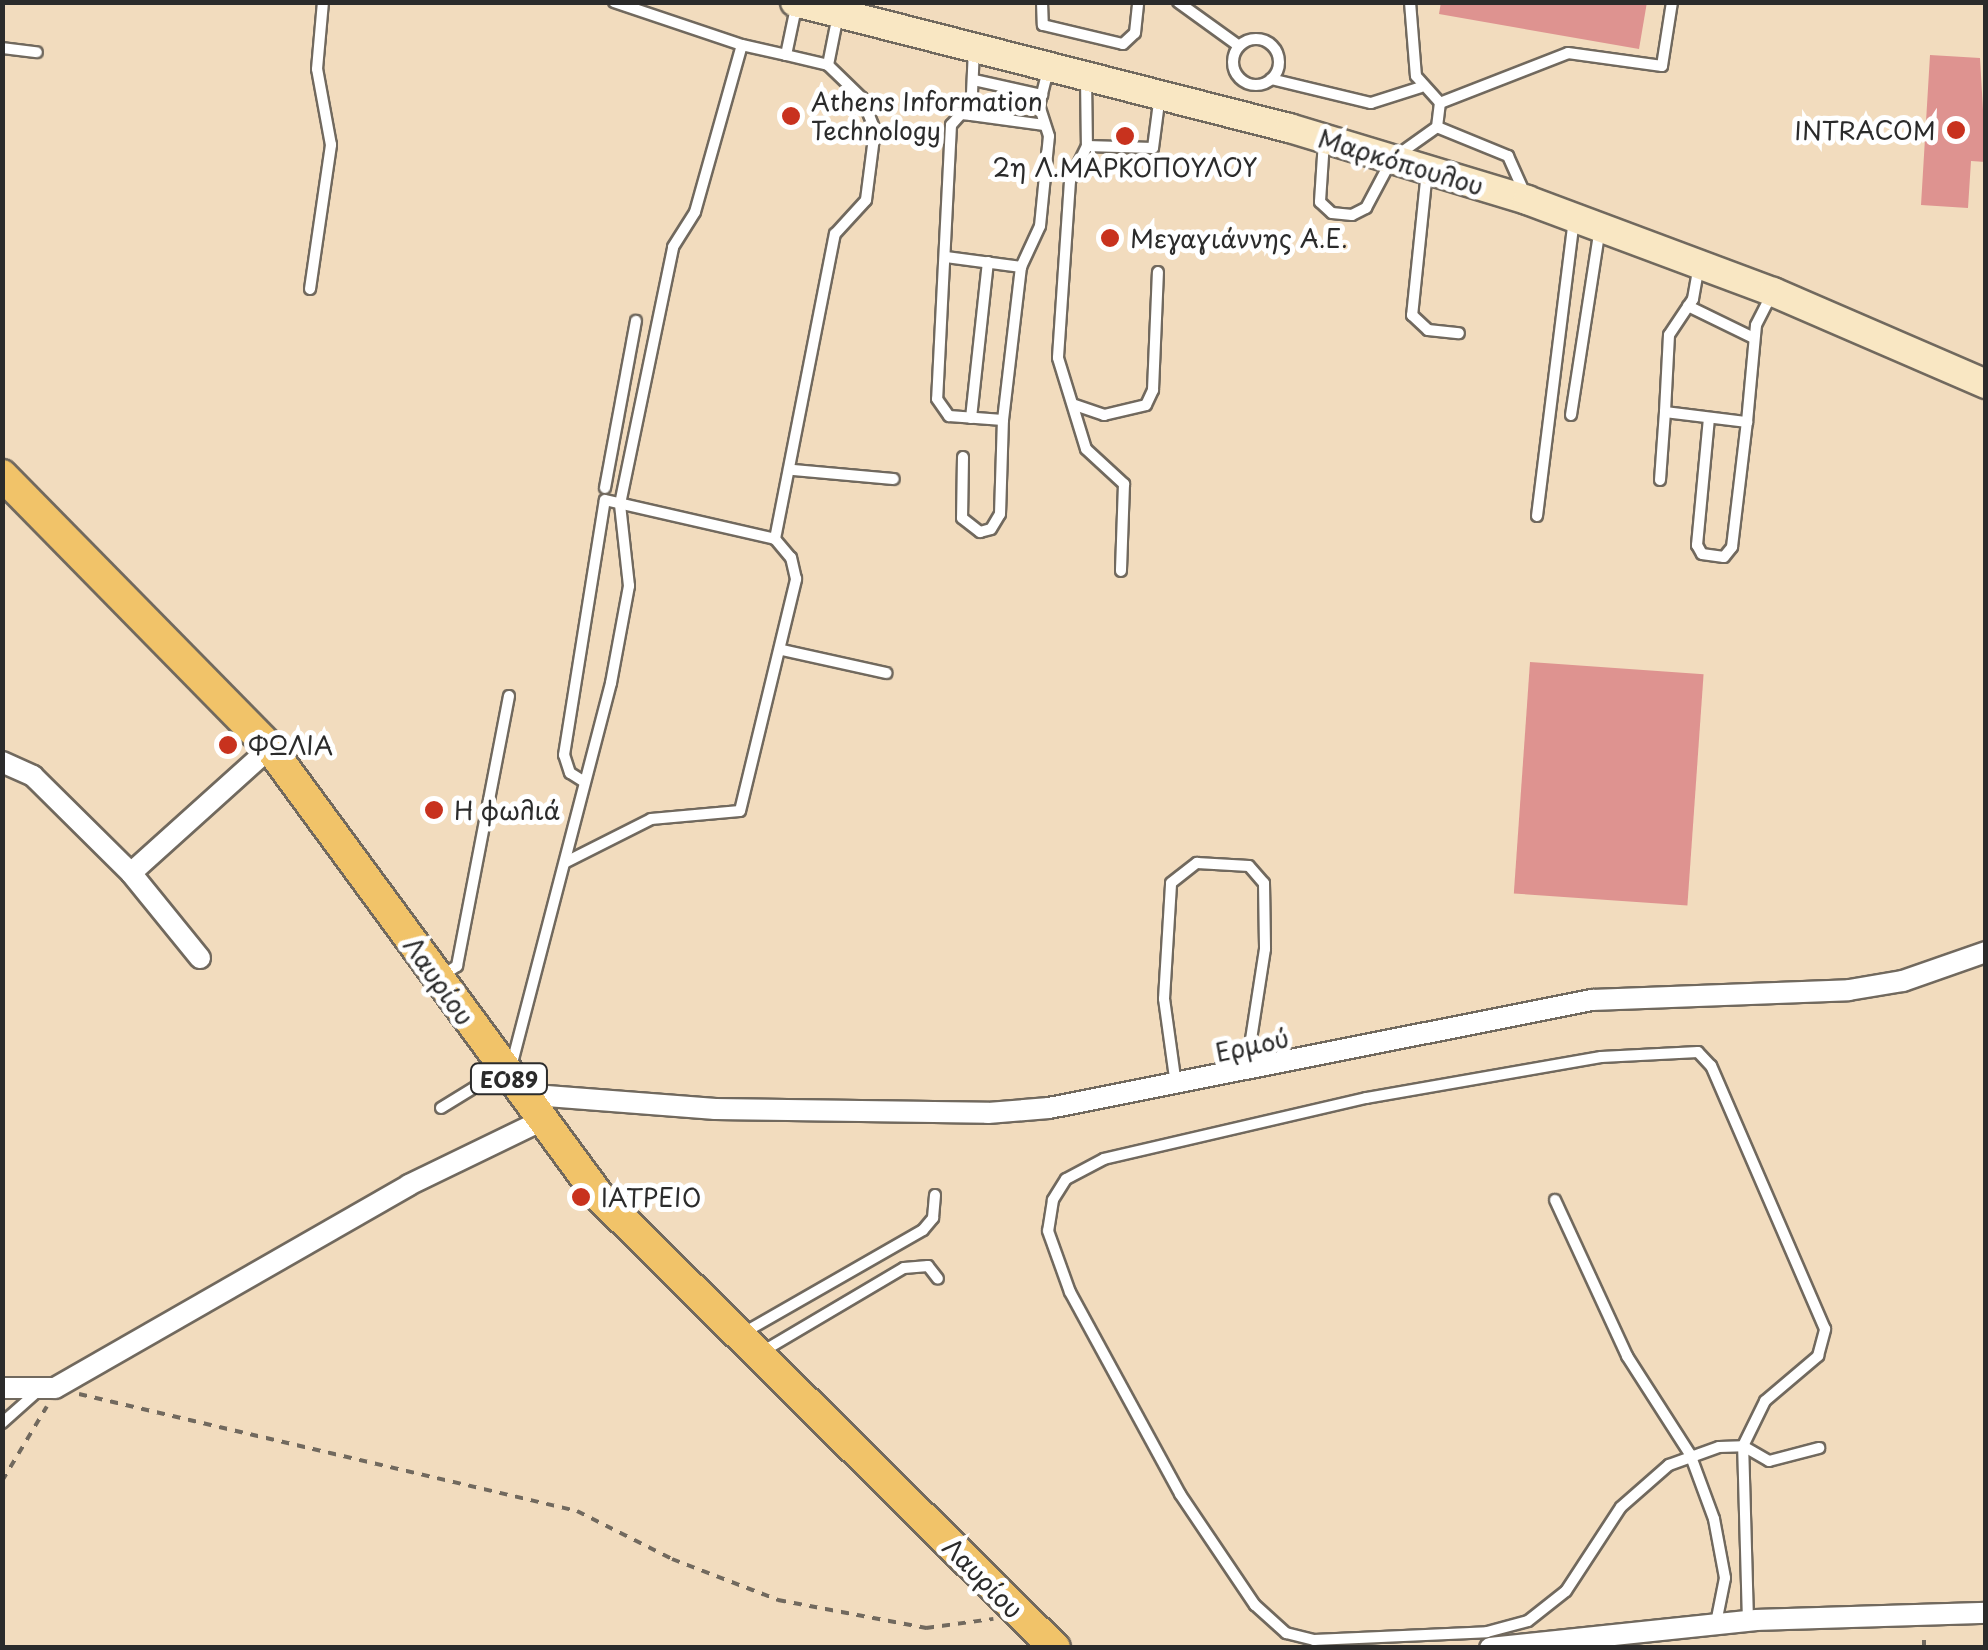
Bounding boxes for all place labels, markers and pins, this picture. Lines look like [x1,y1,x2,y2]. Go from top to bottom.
place label: Athens Information Technology [811,87,1043,146]
marker: Athens Information Technology [780,105,802,127]
place label: INTRACOM [1794,115,1936,145]
marker: INTRACOM [1945,119,1967,141]
marker: 2η Λ.ΜΑΡΚΟΠΟΥΛΟΥ [1114,125,1136,147]
place label: 2η Λ.ΜΑΡΚΟΠΟΥΛΟΥ [993,152,1257,182]
place label: Μεγαγιάννης Α.Ε. [1130,223,1349,253]
marker: Μεγαγιάννης Α.Ε. [1099,227,1121,249]
place label: ΦΩΛΙΑ [248,730,333,760]
marker: ΦΩΛΙΑ [217,734,239,756]
place label: Η φωλιά [454,795,561,825]
marker: Η φωλιά [423,799,445,821]
place label: ΙΑΤΡΕΙΟ [601,1182,701,1212]
marker: ΙΑΤΡΕΙΟ [570,1186,592,1208]

